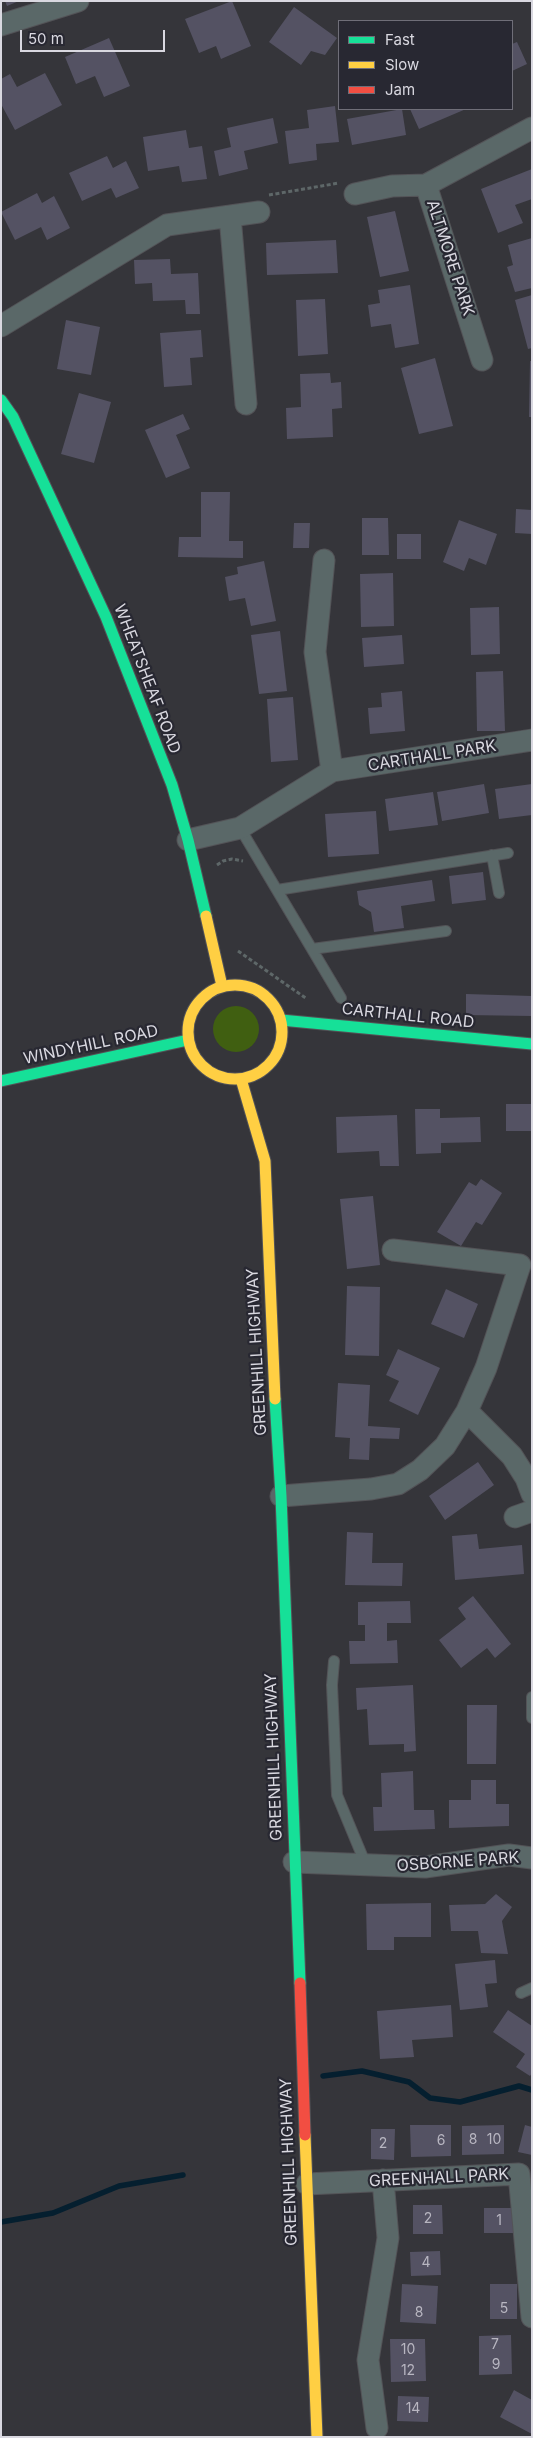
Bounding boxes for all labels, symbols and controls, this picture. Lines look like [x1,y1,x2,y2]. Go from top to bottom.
scale bar [22,20,168,52]
legend [338,20,513,110]
text: 50 m [28,29,64,48]
text: Fast [385,30,415,49]
text: Slow [385,55,419,74]
text: Jam [385,80,415,99]
street label: ALTMORE PARK [422,197,478,319]
street label: WHEATSHEAF ROAD [110,602,184,756]
street label: CARTHALL PARK [366,736,498,776]
street label: CARTHALL ROAD [341,999,475,1033]
street label: WINDYHILL ROAD [22,1021,160,1069]
street label: GREENHILL HIGHWAY [243,1268,271,1436]
street label: GREENHILL HIGHWAY [261,1673,287,1841]
street label: OSBORNE PARK [396,1848,520,1876]
street label: GREENHILL HIGHWAY [276,2078,302,2246]
house number: 8 [469,2132,477,2148]
house number: 10 [487,2132,501,2148]
house number: 6 [437,2133,445,2149]
house number: 2 [379,2136,387,2152]
street label: GREENHALL PARK [369,2165,509,2191]
house number: 2 [424,2211,432,2227]
house number: 1 [496,2213,502,2229]
house number: 4 [421,2255,431,2271]
house number: 5 [500,2301,508,2317]
house number: 8 [415,2305,423,2321]
house number: 7 [491,2337,499,2353]
house number: 10 [401,2342,415,2358]
house number: 9 [492,2357,500,2373]
house number: 12 [401,2363,415,2379]
house number: 14 [406,2401,420,2417]

